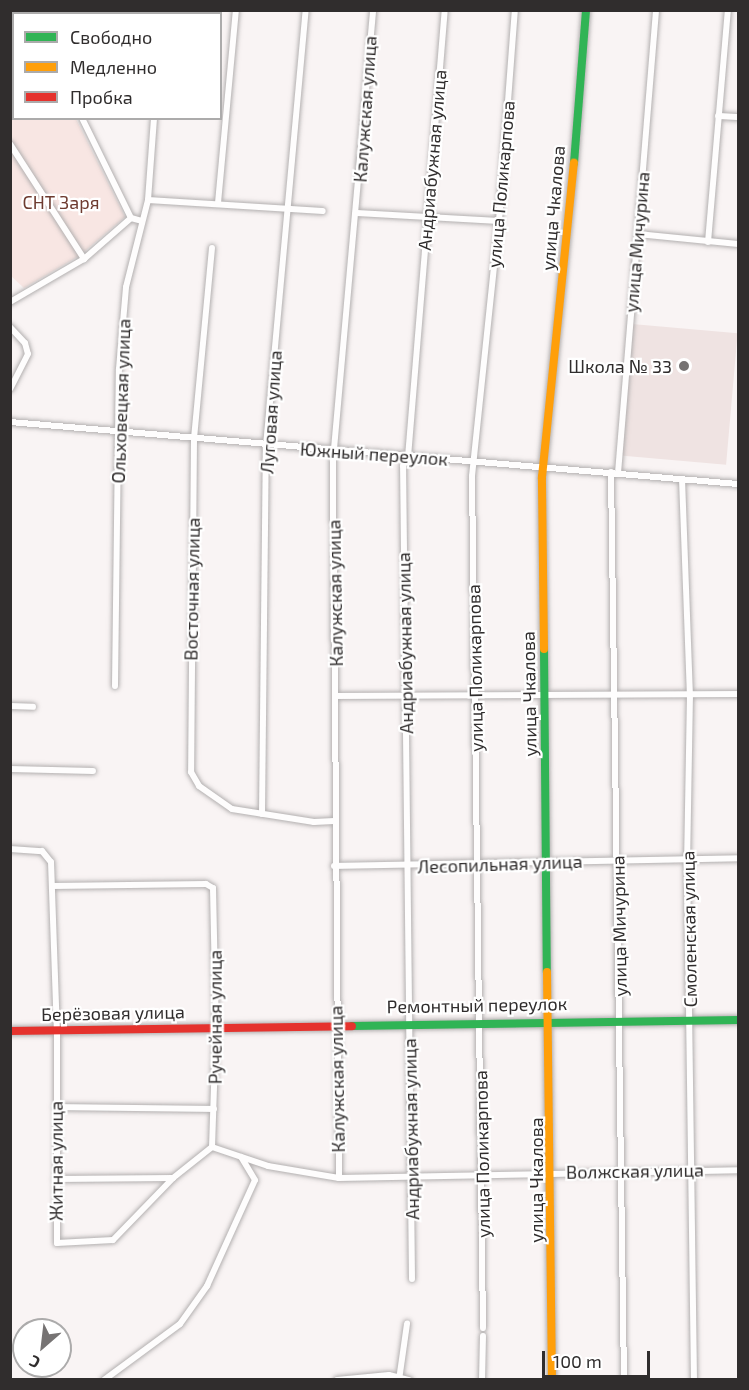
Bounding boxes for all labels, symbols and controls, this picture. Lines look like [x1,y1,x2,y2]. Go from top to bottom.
legend [12,12,222,120]
text: Свободно [70,26,152,48]
street label: Калужская улица [349,35,381,183]
text: Медленно [70,56,157,78]
street label: Андриабужная улица [413,69,451,251]
text: Пробка [70,86,133,108]
street label: улица Поликарпова [483,99,519,269]
street label: улица Чкалова [537,145,569,271]
street label: улица Мичурина [620,171,654,313]
park label: СНТ Заря [23,191,99,213]
street label: Ольховецкая улица [107,318,135,484]
street label: Луговая улица [256,350,286,474]
place label: Школа № 33 [568,355,672,377]
marker: Школа № 33 [677,359,691,373]
street label: Южный переулок [299,438,449,470]
street label: Восточная улица [180,517,204,661]
street label: Калужская улица [323,519,347,667]
street label: Андриабужная улица [393,552,417,734]
street label: улица Поликарпова [463,584,487,752]
street label: улица Чкалова [517,631,541,757]
street label: Лесопильная улица [417,850,583,878]
street label: Смоленская улица [677,851,701,1007]
street label: улица Мичурина [607,855,631,997]
street label: Ручейная улица [204,950,226,1084]
street label: Ремонтный переулок [387,993,567,1017]
street label: Берёзовая улица [41,1001,185,1025]
street label: Калужская улица [325,1005,349,1153]
street label: Андриабужная улица [399,1038,423,1220]
street label: улица Поликарпова [470,1070,494,1238]
street label: Житная улица [45,1101,67,1221]
street label: улица Чкалова [525,1117,547,1243]
street label: Волжская улица [566,1159,704,1183]
north arrow [12,1318,72,1378]
scale bar [545,1339,653,1377]
text: 100 m [553,1350,602,1372]
text: С [26,1352,43,1373]

